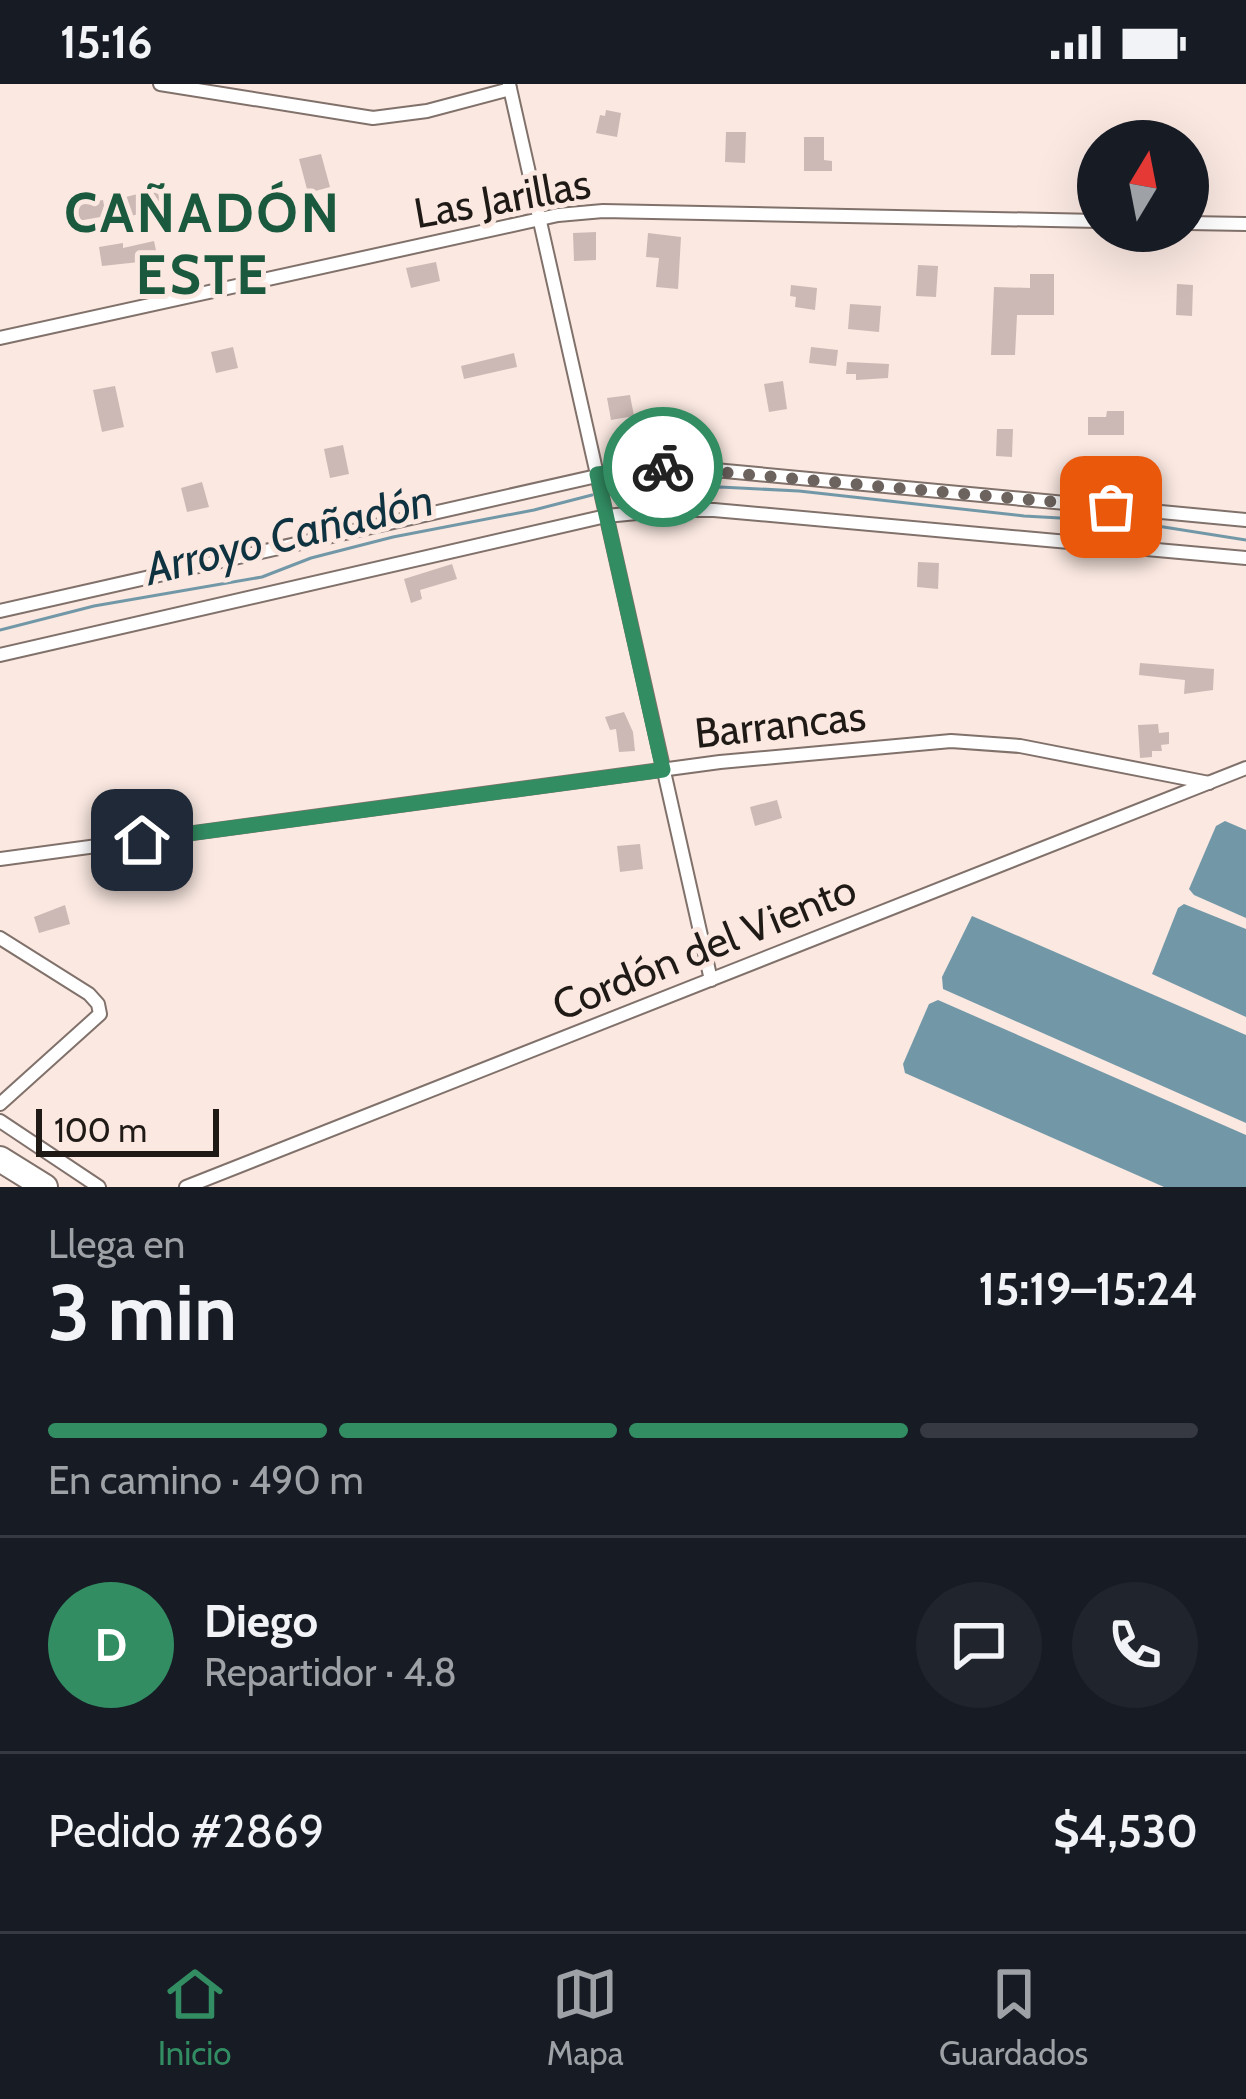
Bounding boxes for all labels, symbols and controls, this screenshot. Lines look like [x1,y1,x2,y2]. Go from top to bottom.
text: 15:16 [60,15,153,69]
north arrow [1077,120,1209,252]
map controls [1077,120,1209,252]
street label: Las Jarillas [410,157,594,239]
district label: CAÑADÓN ESTE [64,180,342,308]
courier [603,407,723,527]
icon: bike [630,434,696,500]
pin [1060,456,1162,558]
water label: Arroyo Cañadón [137,472,439,596]
icon: bag [1078,474,1144,540]
street label: Barrancas [692,689,868,759]
pin [91,789,193,891]
icon: home [109,807,175,873]
street label: Cordón del Viento [545,862,863,1032]
scale bar [36,1103,219,1156]
text: 100 m [54,1110,147,1150]
text: Llega en [48,1220,185,1268]
text: 15:19–15:24 [979,1262,1198,1316]
text: 3 min [48,1265,237,1360]
text: En camino · 490 m [48,1456,364,1504]
button: chat [916,1582,1042,1708]
button: phone [1072,1582,1198,1708]
text: Diego [204,1594,318,1648]
text: D [95,1618,127,1672]
text: Repartidor · 4.8 [204,1648,457,1696]
text: Pedido #2869 [48,1804,324,1858]
text: $4,530 [1053,1804,1198,1858]
tab: Inicio [158,1961,231,2073]
tab: Mapa [547,1961,624,2073]
tab: Guardados [939,1961,1088,2073]

